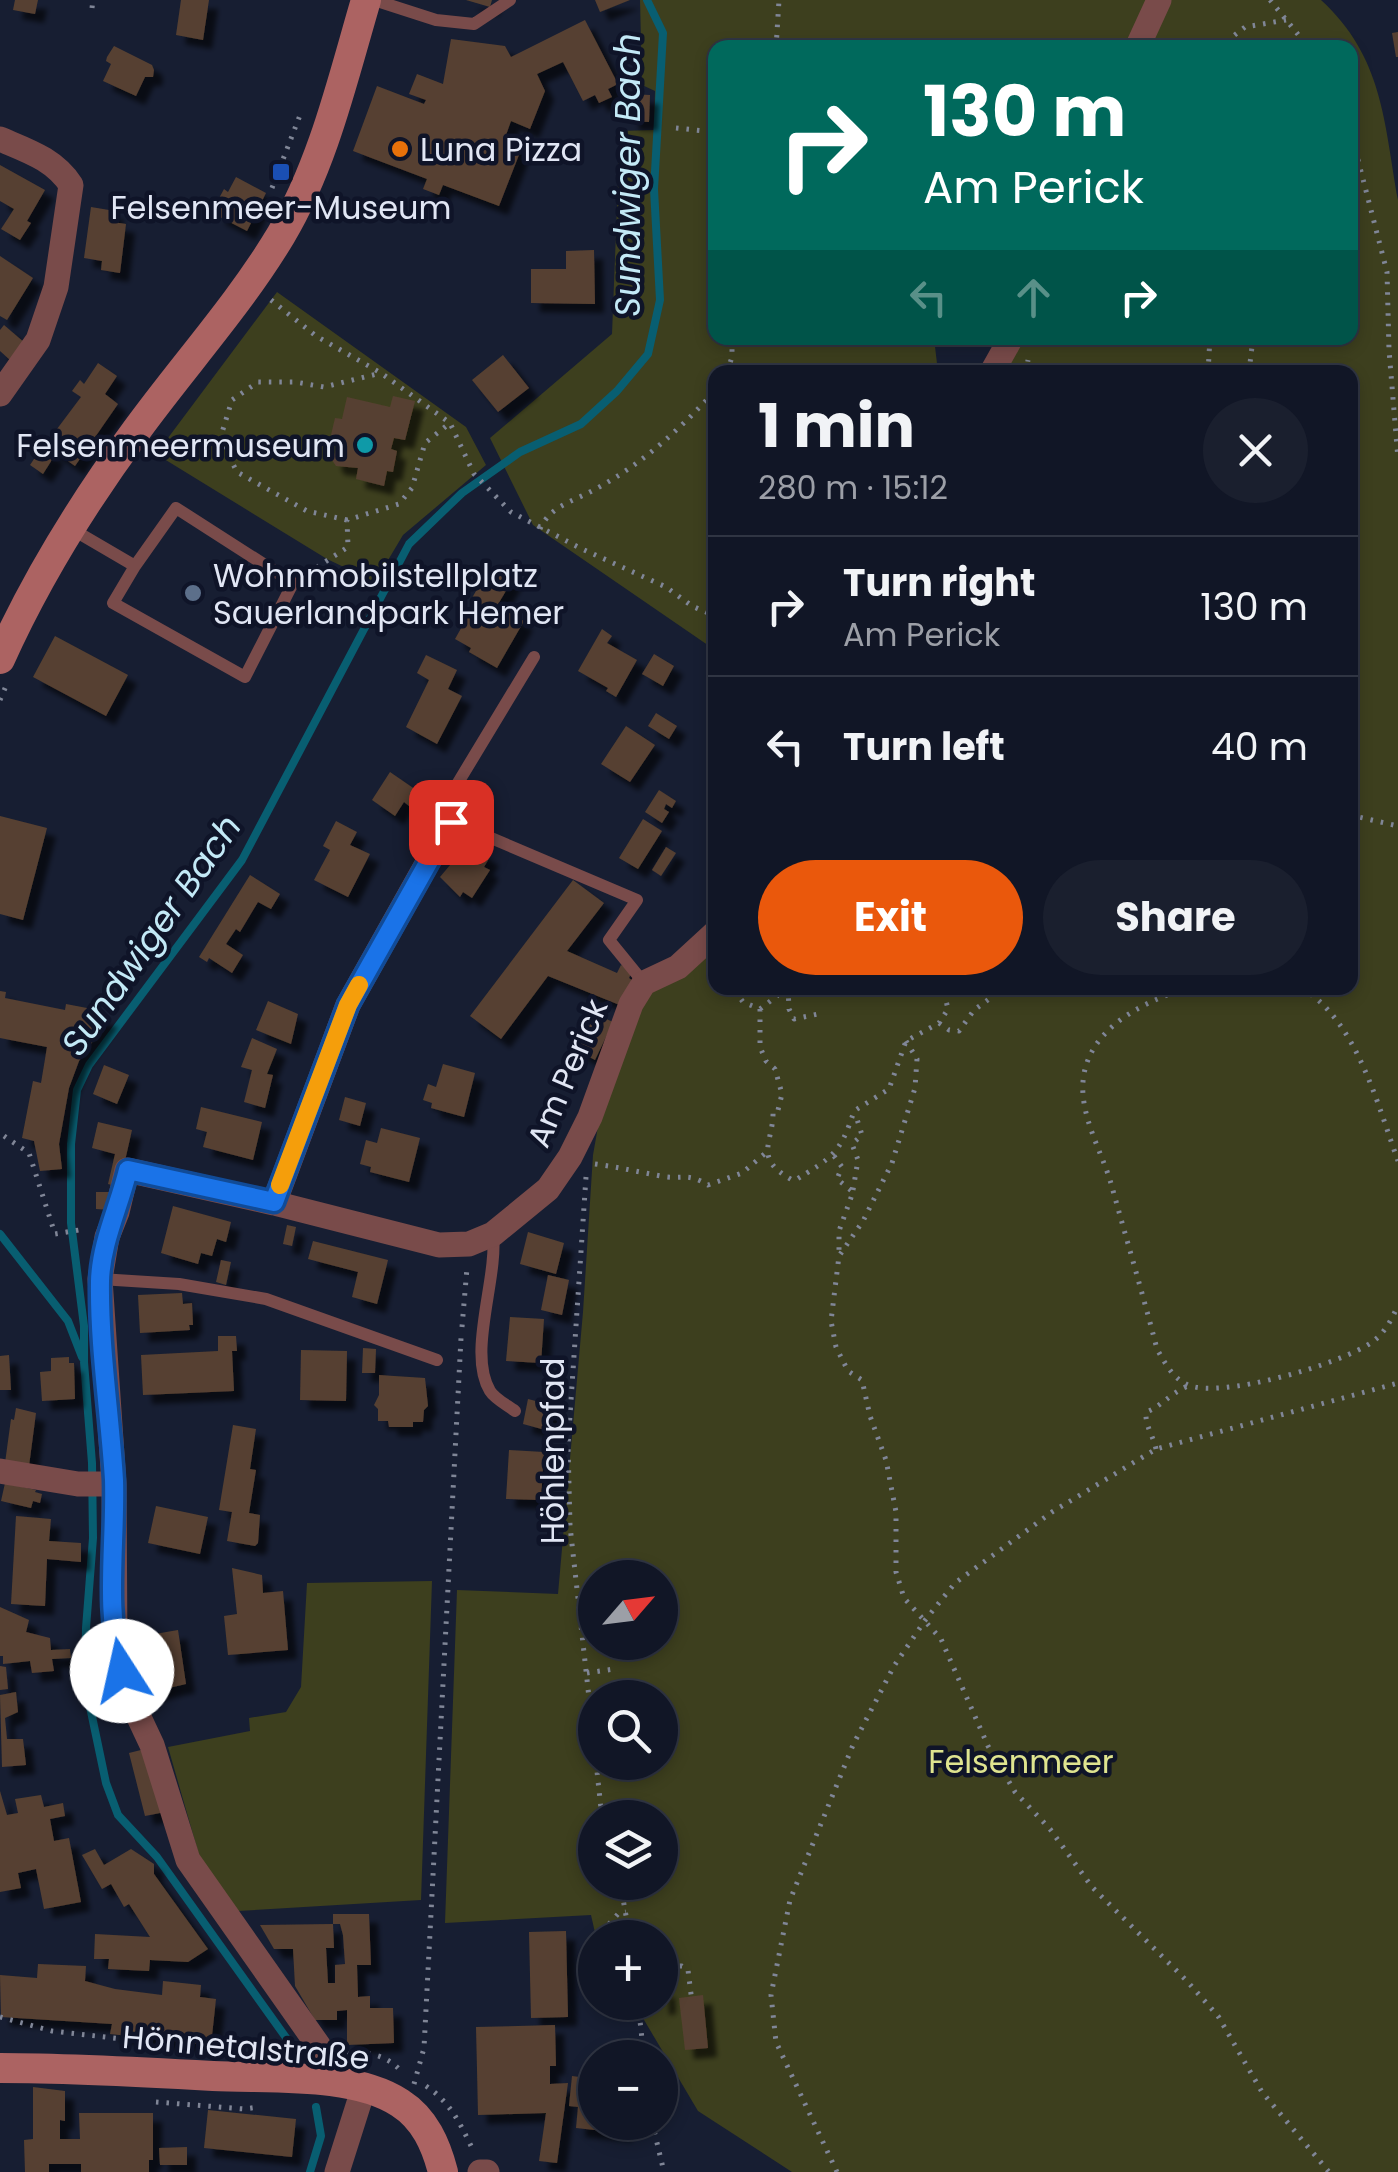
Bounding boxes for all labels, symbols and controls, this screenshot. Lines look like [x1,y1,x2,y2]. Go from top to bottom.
water label: Sundwiger Bach [603,33,652,317]
text: 130 m [923,62,1126,161]
icon: right [758,80,888,210]
place label: Luna Pizza [420,127,582,172]
marker: Luna Pizza [389,138,411,160]
text: Am Perick [923,156,1144,219]
marker: Felsenmeer-Museum [270,161,292,183]
place label: Felsenmeer-Museum [110,185,452,230]
icon: left [901,270,956,325]
icon: ahead [1006,270,1061,325]
icon: right [1111,270,1166,325]
text: 1 min [758,384,915,468]
button: close [1203,398,1308,503]
place label: Felsenmeermuseum [16,423,345,468]
marker: Felsenmeermuseum [354,434,376,456]
text: 280 m · 15:12 [758,465,948,510]
place label: Wohnmobilstellplatz Sauerlandpark Hemer [213,553,564,635]
text: Turn right [843,556,1035,609]
icon: right [758,579,813,634]
text: 130 m [1200,580,1308,633]
marker: Wohnmobilstellplatz Sauerlandpark Hemer [182,582,204,604]
text: Am Perick [843,612,1000,657]
icon: left [758,719,813,774]
text: Turn left [843,720,1005,773]
text: 40 m [1211,720,1308,773]
pin [409,780,494,865]
icon: arrive [424,795,479,850]
water label: Sundwiger Bach [50,805,252,1065]
button: Exit [758,860,1023,975]
button: Share [1043,860,1308,975]
street label: Am Perick [516,991,619,1154]
street label: Höhlenpfad [530,1358,575,1544]
north arrow [578,1560,678,1660]
map controls [578,1560,678,2140]
position arrow [70,1619,174,1723]
button: search [578,1680,678,1780]
park label: Felsenmeer [928,1739,1114,1784]
button: layers [578,1800,678,1900]
button: + [578,1920,678,2020]
street label: Hönnetalstraße [120,2014,372,2080]
button: − [578,2040,678,2140]

